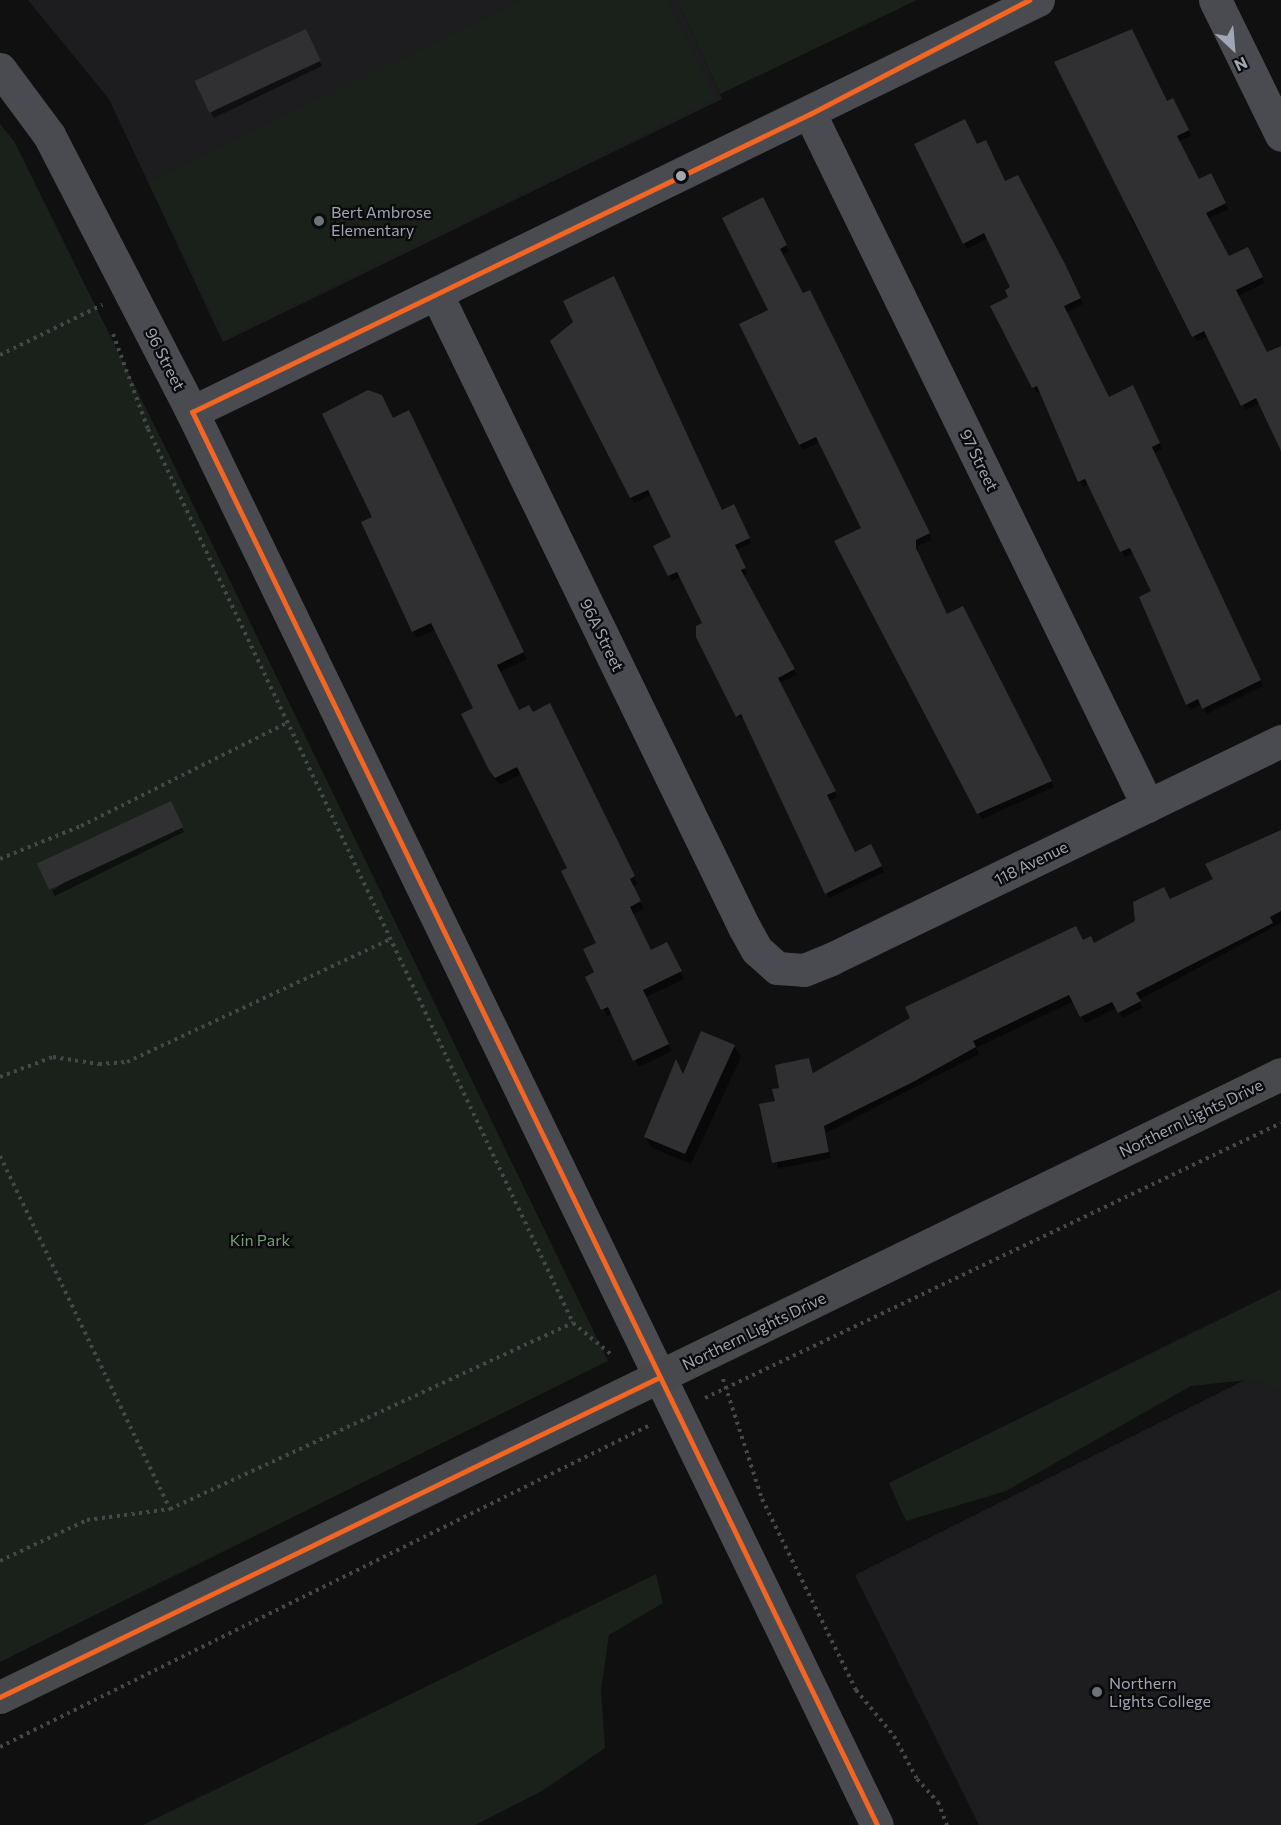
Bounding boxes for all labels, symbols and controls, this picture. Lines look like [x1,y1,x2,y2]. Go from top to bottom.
north arrow [1203,18,1263,78]
text: N [1232,53,1251,76]
unlabelled marker [675,170,687,182]
place label: Bert Ambrose Elementary [331,202,431,240]
marker: Bert Ambrose Elementary [312,214,326,228]
street label: 96 Street [141,324,189,394]
street label: 97 Street [956,426,1002,494]
street label: 96A Street [576,596,628,674]
street label: 118 Avenue [991,837,1071,889]
street label: Northern Lights Drive [1116,1075,1266,1161]
park label: Kin Park [230,1230,290,1250]
street label: Northern Lights Drive [679,1288,829,1374]
place label: Northern Lights College [1109,1673,1211,1711]
marker: Northern Lights College [1090,1685,1104,1699]

